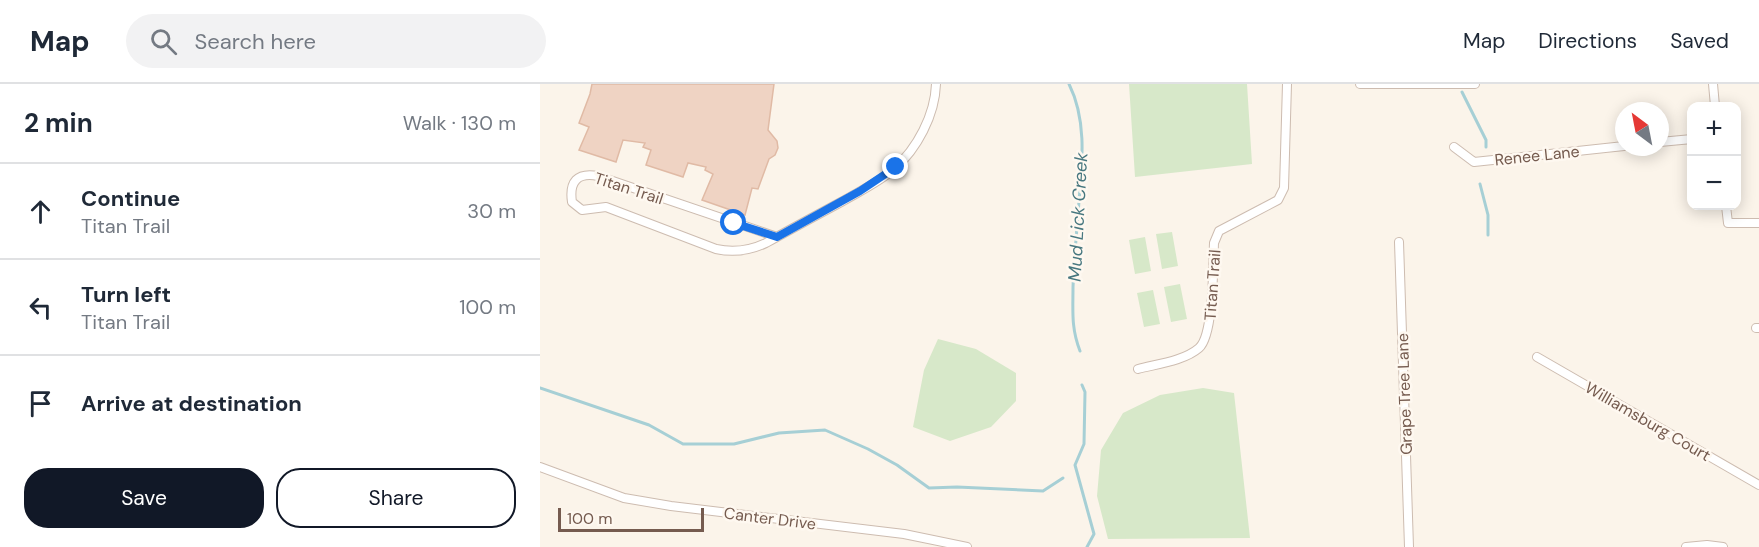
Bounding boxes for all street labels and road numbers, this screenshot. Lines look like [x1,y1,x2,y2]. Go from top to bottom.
street label: Renee Lane [1494,141,1580,170]
street label: Titan Trail [592,167,666,209]
street label: Titan Trail [1200,249,1225,321]
street label: Grape Tree Lane [1392,333,1417,455]
street label: Williamsburg Court [1581,377,1714,466]
street label: Canter Drive [723,502,817,535]

